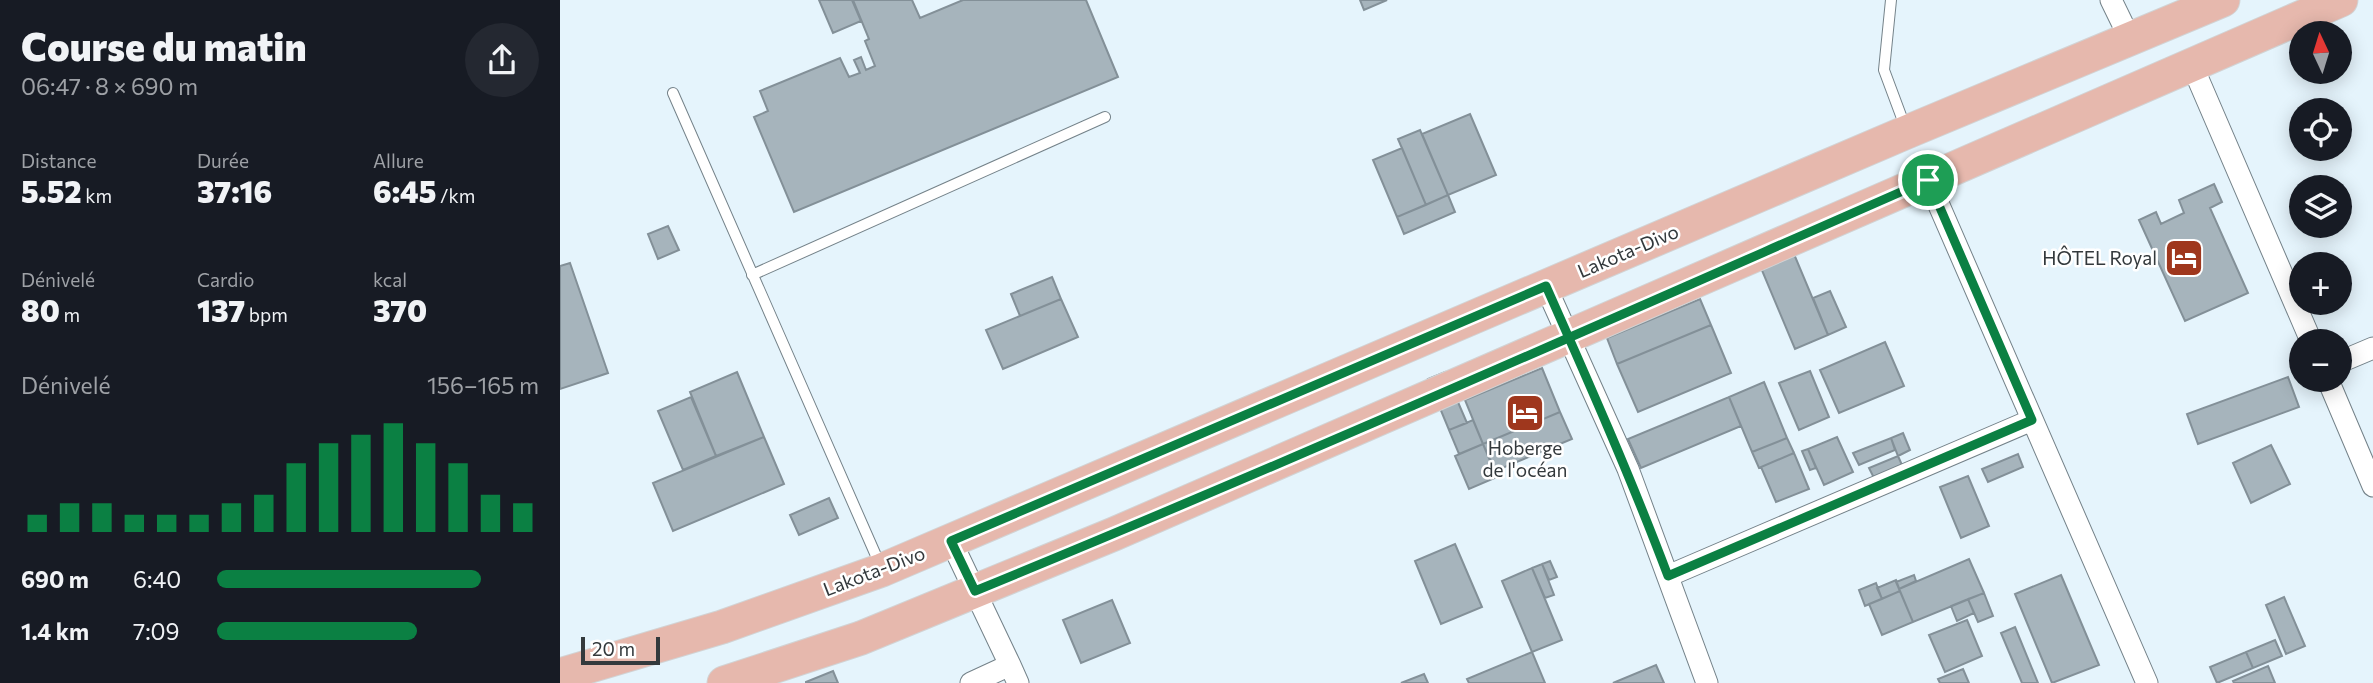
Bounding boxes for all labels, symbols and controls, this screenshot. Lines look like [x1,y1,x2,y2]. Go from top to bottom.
north arrow [2289,21,2352,84]
map controls [2289,21,2352,392]
text: Course du matin [21,22,306,69]
button: share [465,23,539,97]
text: 06:47 · 8 × 690 m [21,72,198,100]
button: locate [2289,98,2352,161]
text: Distance [21,149,97,172]
text: Durée [197,149,249,172]
text: Allure [373,149,424,172]
pin [1898,150,1958,210]
icon: arrive [1909,161,1947,199]
text: 5.52 [21,172,82,209]
text: 37:16 [197,172,272,209]
text: 6:45 [373,172,436,209]
button: layers [2289,175,2352,238]
text: km [82,184,112,207]
text: /km [436,184,475,207]
street label: Lakota-Divo [1574,219,1682,282]
hotel icon: HÔTEL Royal [2163,237,2205,279]
place label: HÔTEL Royal [2042,245,2157,269]
button: + [2289,252,2352,315]
text: Dénivelé [21,268,95,291]
text: Cardio [197,268,254,291]
text: kcal [373,268,407,291]
text: 80 [21,291,60,328]
text: 137 [197,291,245,328]
text: 370 [373,291,427,328]
text: m [60,303,80,326]
text: bpm [245,303,288,326]
button: − [2289,329,2352,392]
text: Dénivelé [21,371,111,399]
text: 156–165 m [427,371,539,399]
hotel icon: Hoberge de l'océan [1504,392,1546,434]
place label: Hoberge de l'océan [1483,436,1567,481]
street label: Lakota-Divo [820,541,928,600]
text: 690 m [21,565,89,593]
text: 6:40 [133,565,181,593]
text: 1.4 km [21,617,89,645]
text: 7:09 [133,617,180,645]
scale bar [581,634,660,666]
text: 20 m [592,637,635,660]

